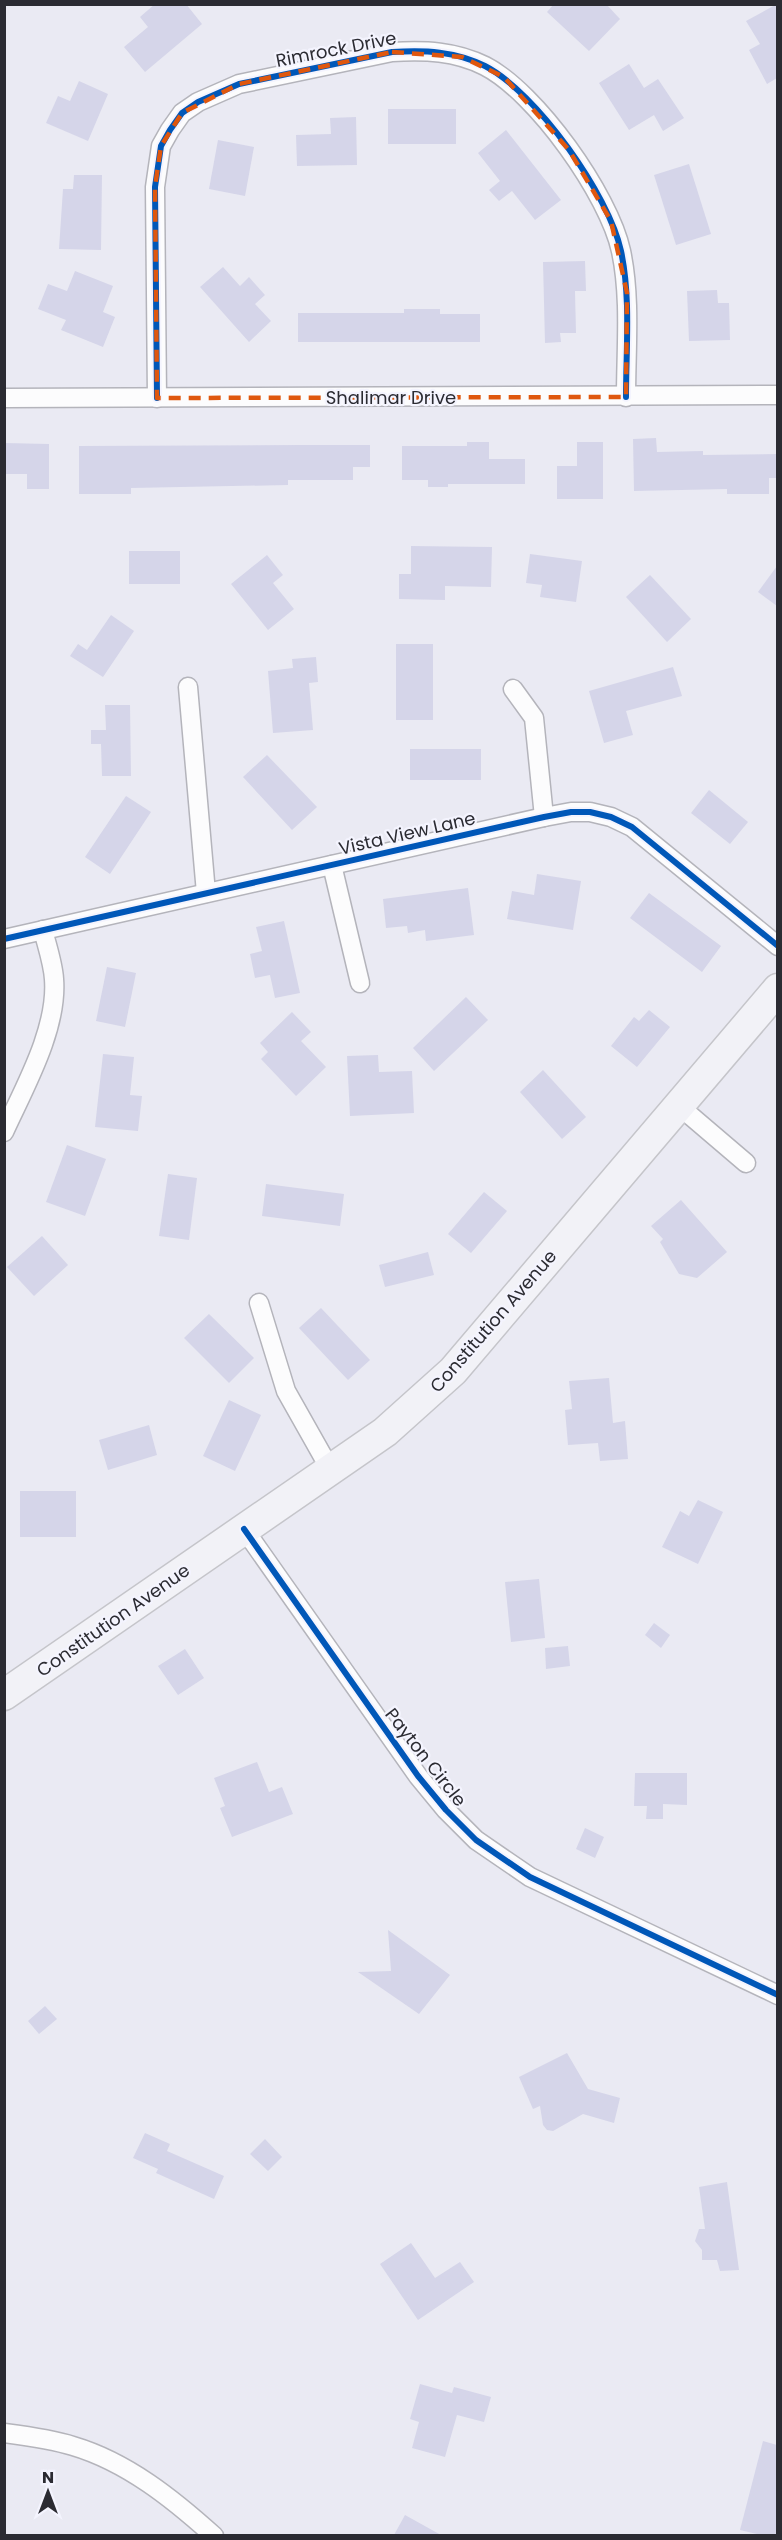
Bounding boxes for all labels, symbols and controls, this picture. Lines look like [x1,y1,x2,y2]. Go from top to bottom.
street label: Rimrock Drive [274,25,398,73]
street label: Shalimar Drive [326,385,456,410]
street label: Vista View Lane [336,805,478,861]
street label: Constitution Avenue [424,1244,562,1398]
street label: Constitution Avenue [31,1558,195,1682]
street label: Payton Circle [380,1703,472,1811]
north arrow [18,2462,78,2522]
text: N [42,2466,54,2489]

